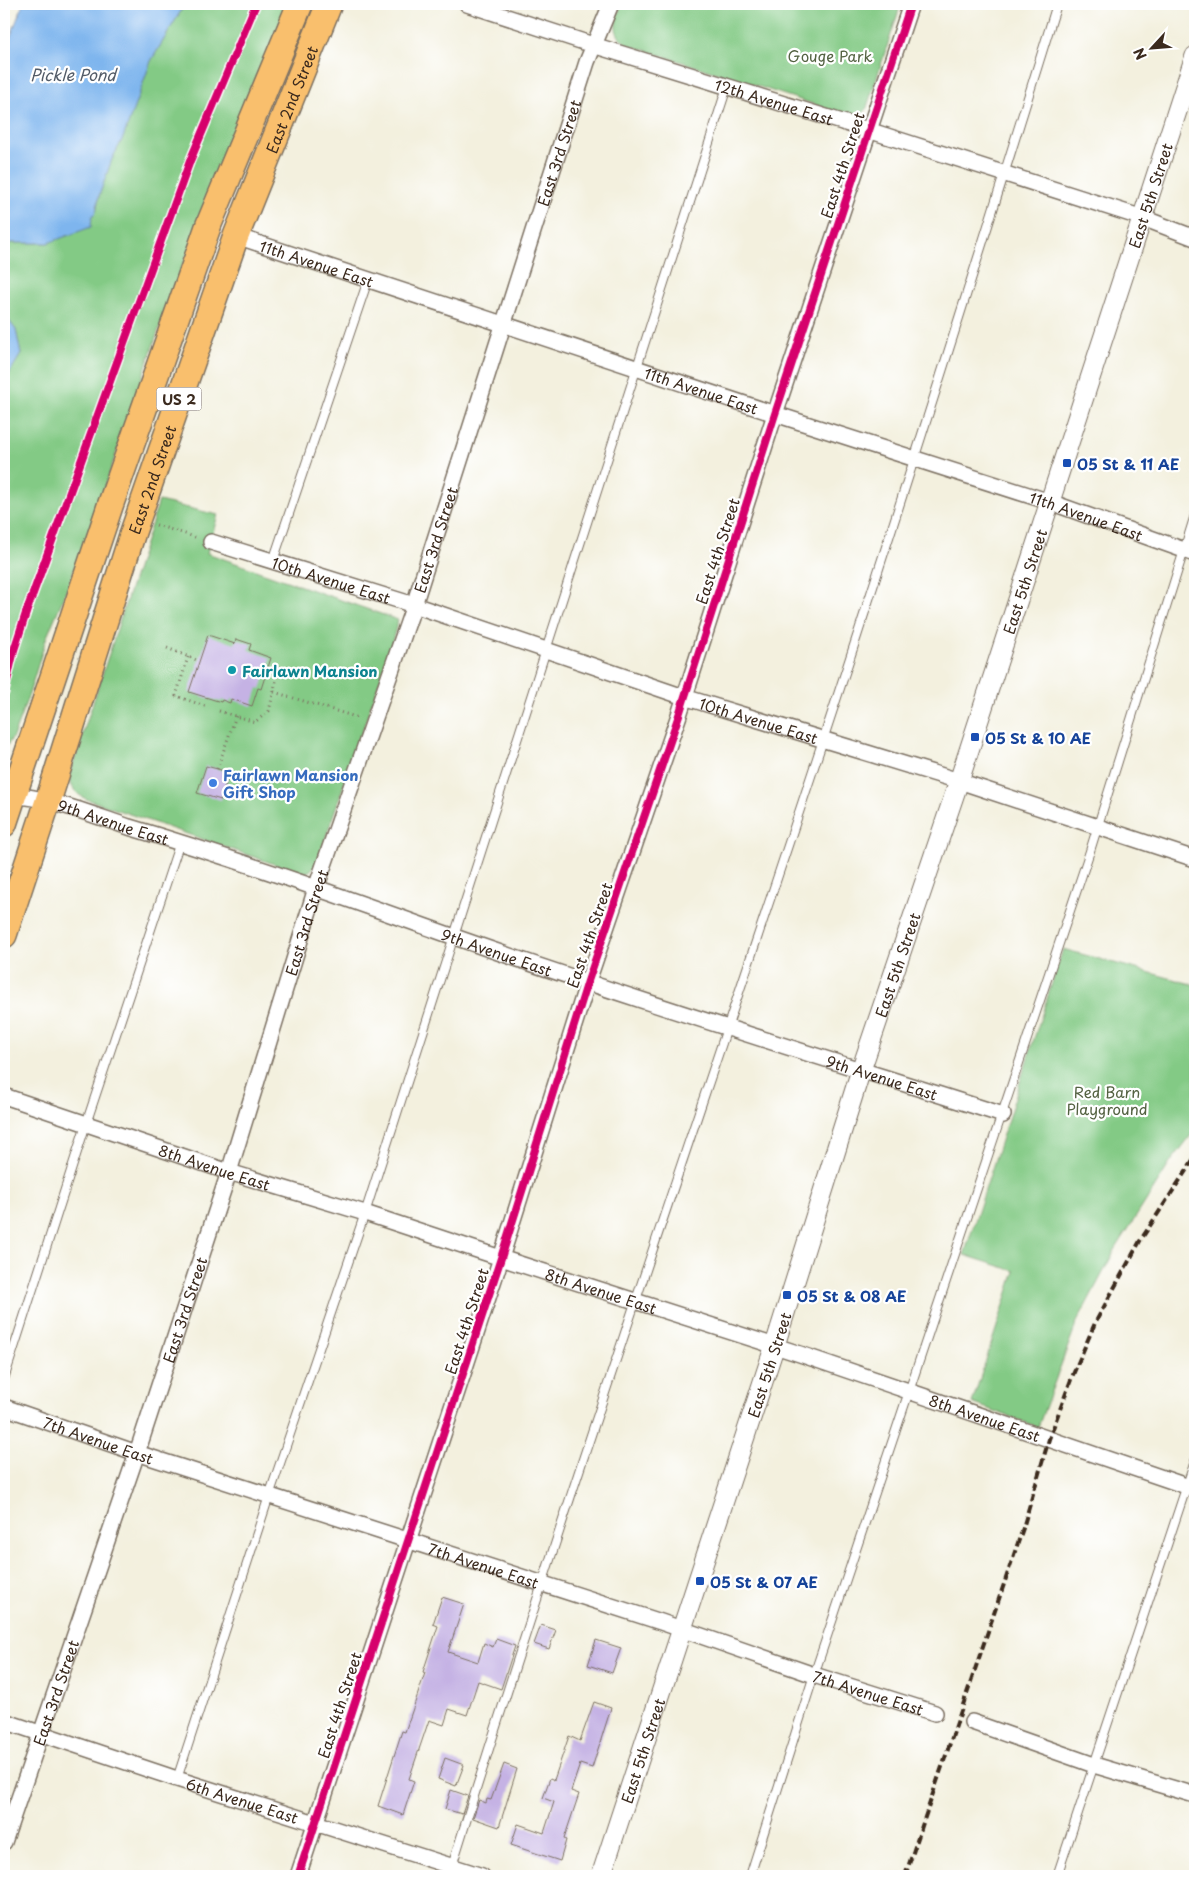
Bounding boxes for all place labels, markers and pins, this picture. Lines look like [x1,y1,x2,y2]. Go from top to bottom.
place label: 05 St & 11 AE [1077,452,1179,475]
marker: 05 St & 11 AE [1061,457,1073,469]
place label: Fairlawn Mansion [242,659,377,682]
marker: Fairlawn Mansion [226,664,238,676]
place label: 05 St & 10 AE [985,726,1091,749]
marker: 05 St & 10 AE [969,731,981,743]
place label: Fairlawn Mansion Gift Shop [223,763,358,803]
marker: Fairlawn Mansion Gift Shop [207,777,219,789]
place label: 05 St & 08 AE [797,1284,906,1307]
marker: 05 St & 08 AE [781,1289,793,1301]
place label: 05 St & 07 AE [710,1570,818,1593]
marker: 05 St & 07 AE [694,1575,706,1587]

